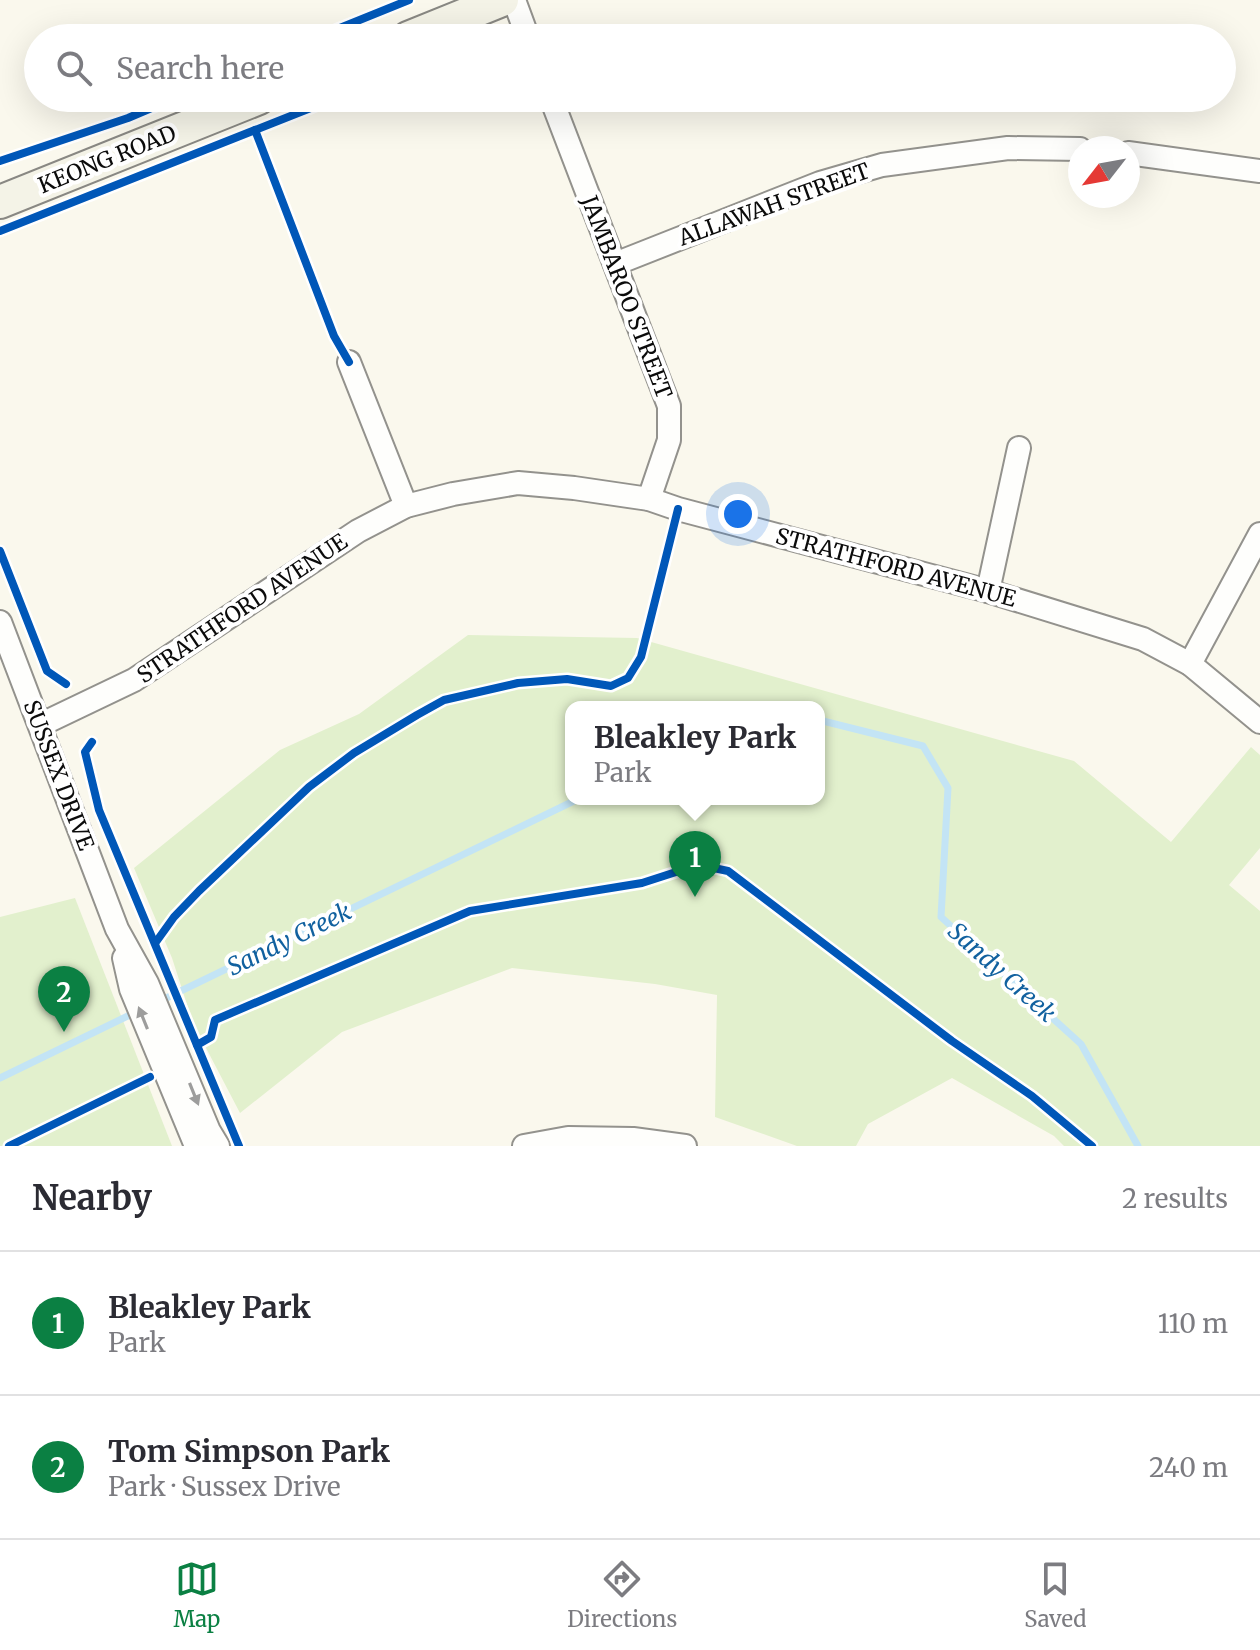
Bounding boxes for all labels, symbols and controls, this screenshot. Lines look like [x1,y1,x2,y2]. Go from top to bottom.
search box [24,24,1236,112]
icon: search [52,46,96,90]
text: Search here [116,49,284,87]
street label: KEONG ROAD [34,119,180,199]
north arrow [1068,136,1140,208]
street label: ALLAWAH STREET [674,156,874,252]
street label: JAMBAROO STREET [575,191,679,402]
your location [718,494,758,534]
street label: STRATHFORD AVENUE [773,521,1019,613]
street label: STRATHFORD AVENUE [132,527,353,689]
street label: SUSSEX DRIVE [18,696,100,854]
popup [565,701,825,805]
text: Bleakley Park [594,718,796,756]
text: Park [594,756,652,789]
pin: 1 [669,831,721,897]
water label: Sandy Creek [222,896,356,982]
water label: Sandy Creek [942,916,1062,1028]
pin: 2 [38,966,90,1032]
one-way arrow [136,1006,149,1030]
one-way arrow [188,1082,201,1106]
text: Nearby [32,1177,152,1219]
text: 2 results [1122,1182,1228,1215]
text: Bleakley Park [108,1288,311,1326]
text: 1 [52,1307,64,1340]
text: 110 m [1158,1307,1228,1340]
text: Park [108,1326,166,1359]
text: Tom Simpson Park [108,1432,390,1470]
text: 2 [50,1451,66,1484]
text: 240 m [1149,1451,1228,1484]
text: Park · Sussex Drive [108,1470,341,1503]
tab: Map [173,1557,220,1633]
tab: Directions [567,1557,677,1633]
tab: Saved [1024,1557,1087,1633]

